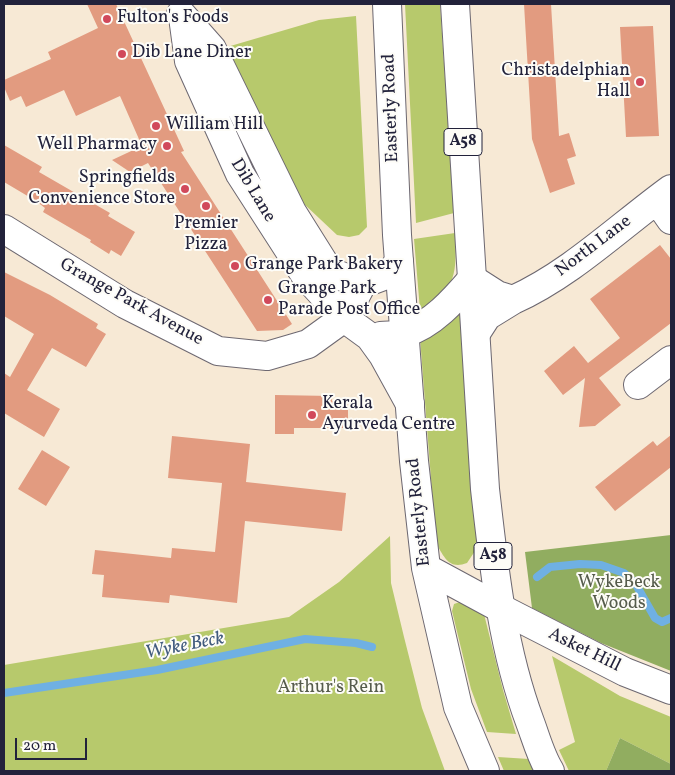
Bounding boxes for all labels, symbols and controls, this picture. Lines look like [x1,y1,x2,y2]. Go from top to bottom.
place label: Fulton's Foods [117,8,229,30]
marker: Fulton's Foods [101,13,113,25]
place label: Dib Lane Diner [132,43,251,65]
marker: Dib Lane Diner [116,48,128,60]
street label: Easterly Road [379,53,405,163]
place label: Christadelphian Hall [502,61,630,104]
marker: Christadelphian Hall [634,76,646,88]
place label: William Hill [166,115,263,137]
marker: William Hill [150,120,162,132]
road number: A58 [444,128,482,156]
place label: Well Pharmacy [37,135,157,157]
marker: Well Pharmacy [161,140,173,152]
street label: Dib Lane [225,155,279,227]
place label: Springfields Convenience Store [28,168,175,210]
marker: Springfields Convenience Store [179,183,191,195]
marker: Premier Pizza [200,200,212,212]
street label: North Lane [552,211,636,283]
place label: Premier Pizza [174,214,238,256]
street label: Grange Park Avenue [55,255,207,351]
place label: Grange Park Bakery [245,255,403,277]
marker: Grange Park Bakery [229,260,241,272]
place label: Grange Park Parade Post Office [278,279,420,322]
marker: Grange Park Parade Post Office [262,294,274,306]
place label: Kerala Ayurveda Centre [322,394,455,436]
marker: Kerala Ayurveda Centre [306,409,318,421]
street label: Easterly Road [404,457,436,567]
road number: A58 [474,542,512,570]
park label: WykeBeck Woods [578,573,660,616]
street label: Asket Hill [544,624,624,678]
water label: Wyke Beck [144,628,226,666]
park label: Arthur's Rein [278,678,384,700]
scale bar [18,728,90,760]
text: 20 m [23,736,56,757]

